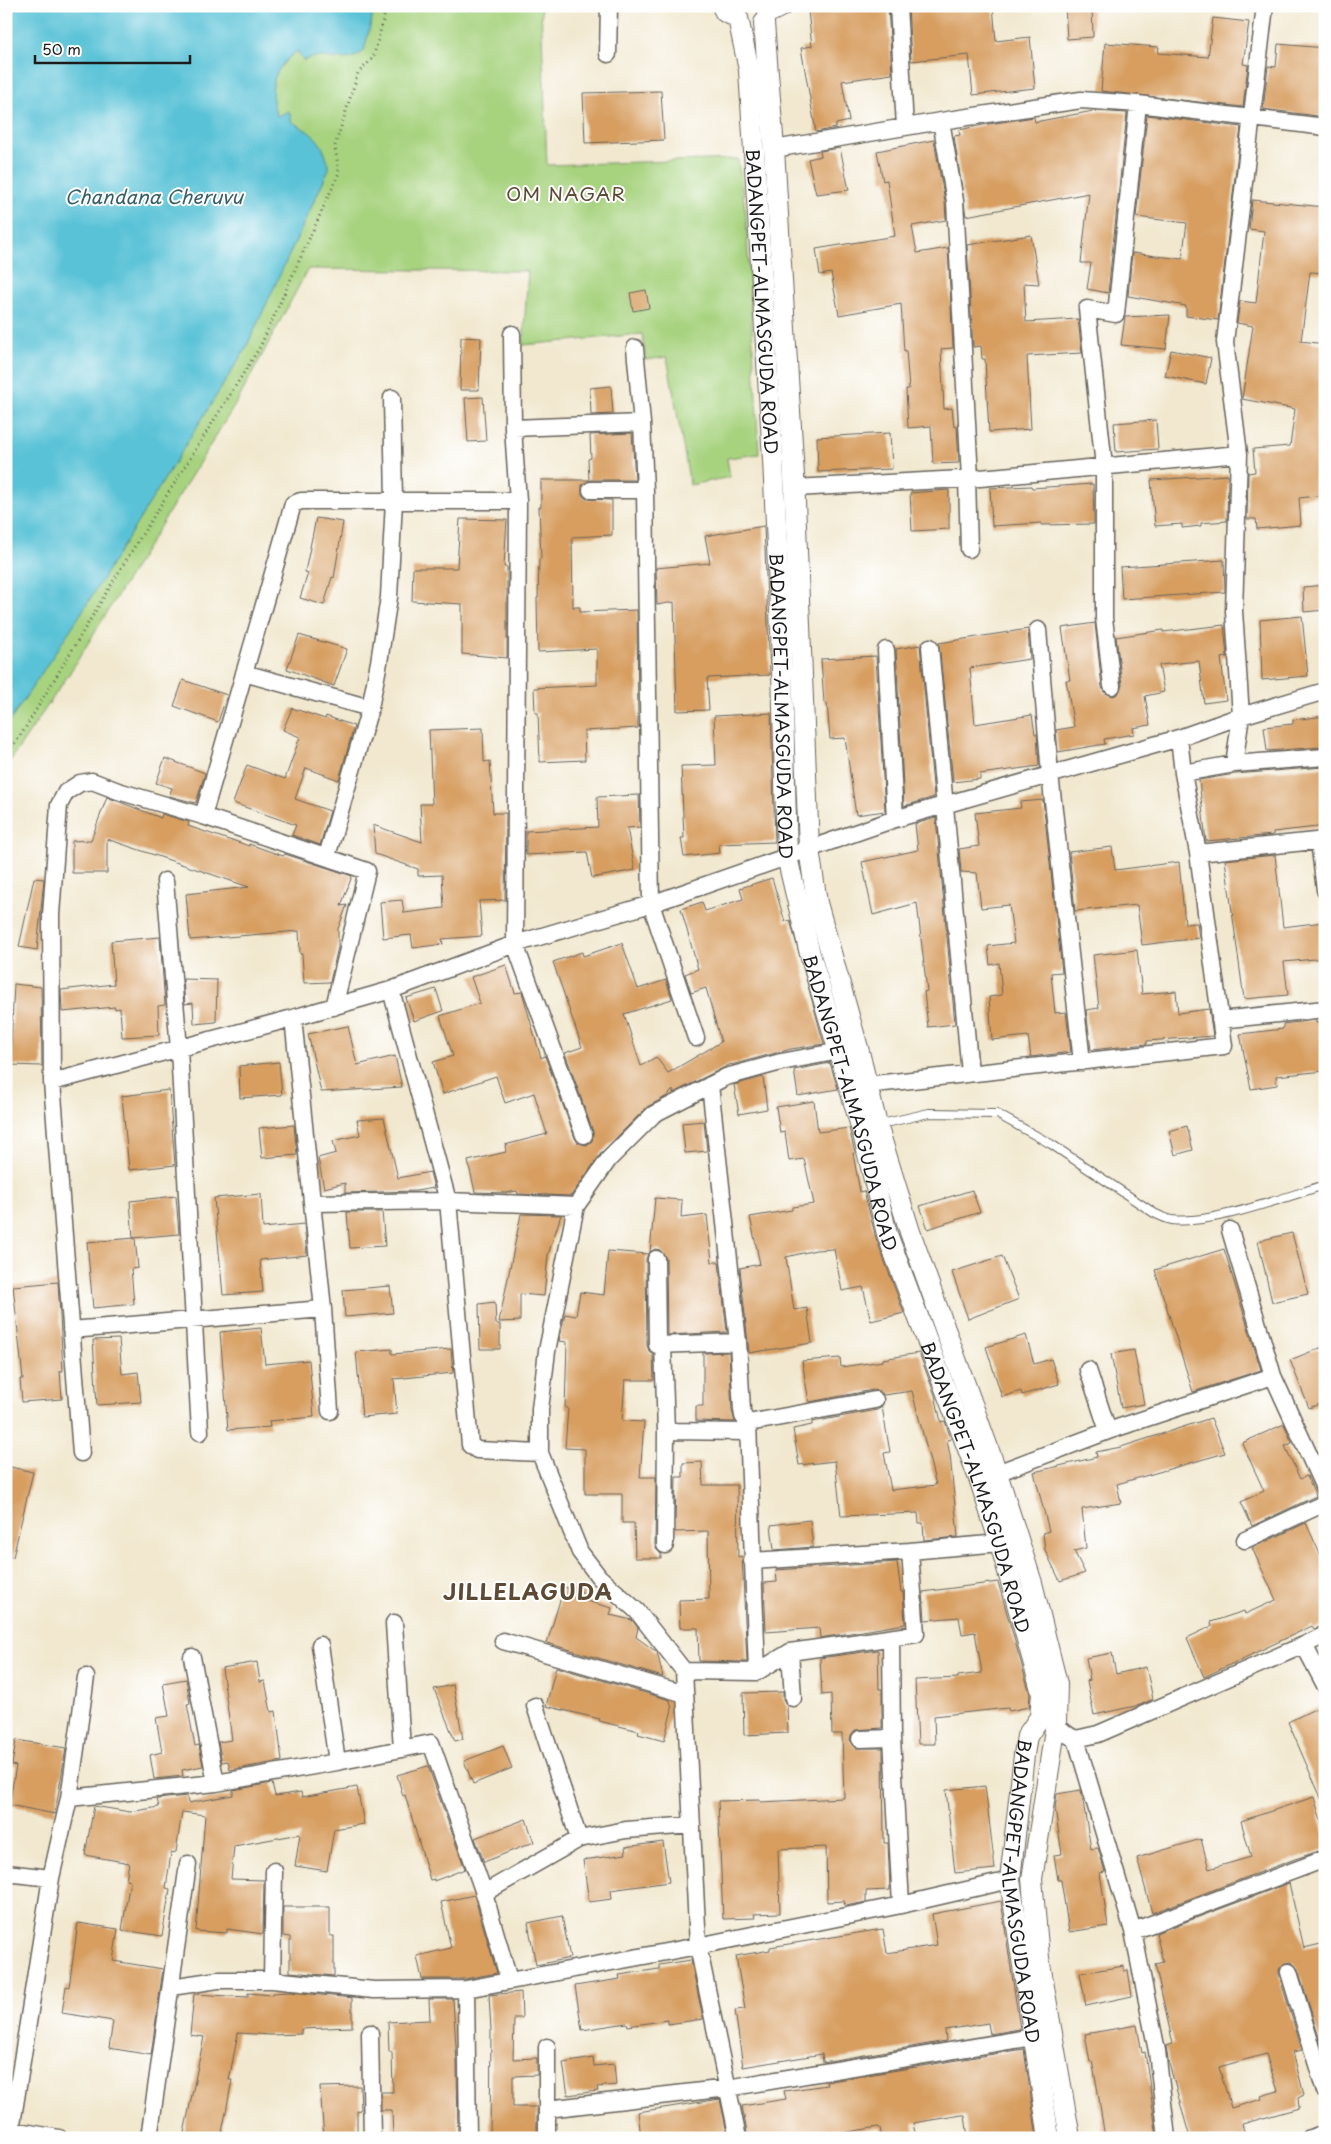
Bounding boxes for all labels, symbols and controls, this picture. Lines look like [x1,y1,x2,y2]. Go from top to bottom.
scale bar [35,32,190,64]
text: 50 m [42,37,81,60]
street label: BADANGPET-ALMASGUDA ROAD [740,148,786,455]
district label: OM NAGAR [506,179,626,207]
water label: Chandana Cheruvu [65,182,245,210]
street label: BADANGPET-ALMASGUDA ROAD [764,552,801,859]
street label: BADANGPET-ALMASGUDA ROAD [797,951,906,1255]
street label: BADANGPET-ALMASGUDA ROAD [915,1337,1038,1636]
district label: JILLELAGUDA [443,1574,613,1607]
street label: BADANGPET-ALMASGUDA ROAD [996,1737,1048,2045]

